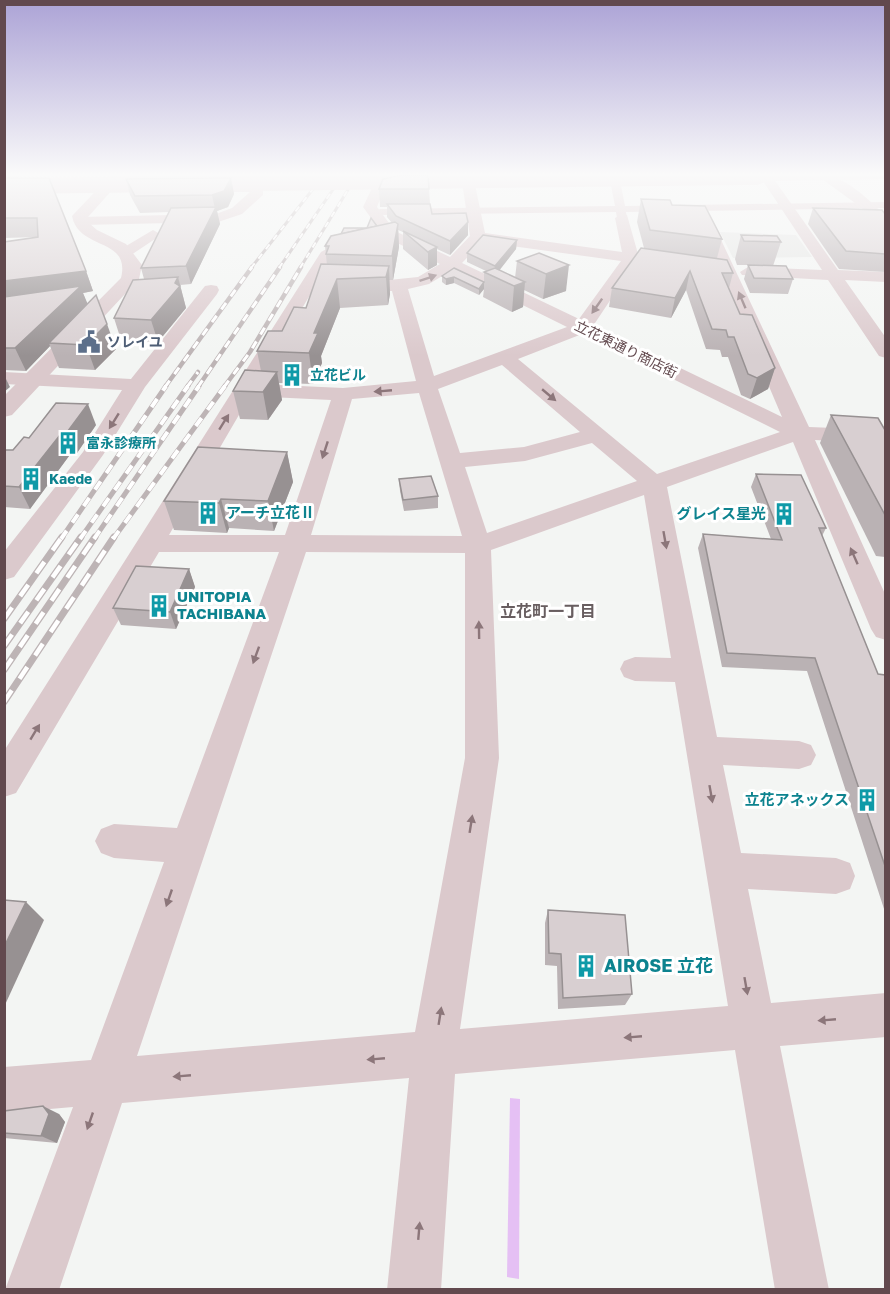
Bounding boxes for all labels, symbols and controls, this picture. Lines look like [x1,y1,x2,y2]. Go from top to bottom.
one-way arrow [419,273,437,283]
one-way arrow [738,292,747,309]
one-way arrow [591,297,603,313]
street label: 立花東通り商店街 [572,316,680,381]
public building icon: ソレイユ [76,329,102,355]
place label: ソレイユ [107,333,163,350]
building icon: 立花ビル [279,362,305,388]
place label: 立花ビル [310,366,366,383]
one-way arrow [373,386,392,396]
one-way arrow [541,388,556,401]
one-way arrow [108,413,119,430]
one-way arrow [219,414,230,430]
building icon: 富永診療所 [55,430,81,456]
place label: 富永診療所 [86,434,156,451]
one-way arrow [320,441,330,459]
building icon: Kaede [18,466,44,492]
place label: Kaede [49,470,92,487]
building icon: アーチ立花Ⅱ [195,500,221,526]
building icon: グレイス星光 [771,501,797,527]
place label: アーチ立花Ⅱ [226,503,315,521]
place label: グレイス星光 [676,504,766,522]
one-way arrow [660,531,669,550]
one-way arrow [848,547,858,565]
place label: UNITOPIA TACHIBANA [177,587,267,622]
building icon: UNITOPIA TACHIBANA [146,593,172,619]
district label: 立花町一丁目 [500,601,596,621]
one-way arrow [475,620,484,639]
one-way arrow [251,646,261,664]
one-way arrow [29,724,40,740]
one-way arrow [707,784,716,803]
building icon: 立花アネックス [854,787,880,813]
place label: 立花アネックス [744,790,849,808]
one-way arrow [467,814,476,833]
one-way arrow [164,889,174,907]
building icon: AIROSE 立花 [573,953,599,979]
place label: AIROSE 立花 [604,954,713,976]
one-way arrow [742,976,751,995]
one-way arrow [436,1007,445,1026]
one-way arrow [818,1016,837,1025]
one-way arrow [623,1032,642,1042]
one-way arrow [366,1054,385,1064]
one-way arrow [172,1071,191,1080]
one-way arrow [84,1112,94,1130]
one-way arrow [414,1222,424,1241]

